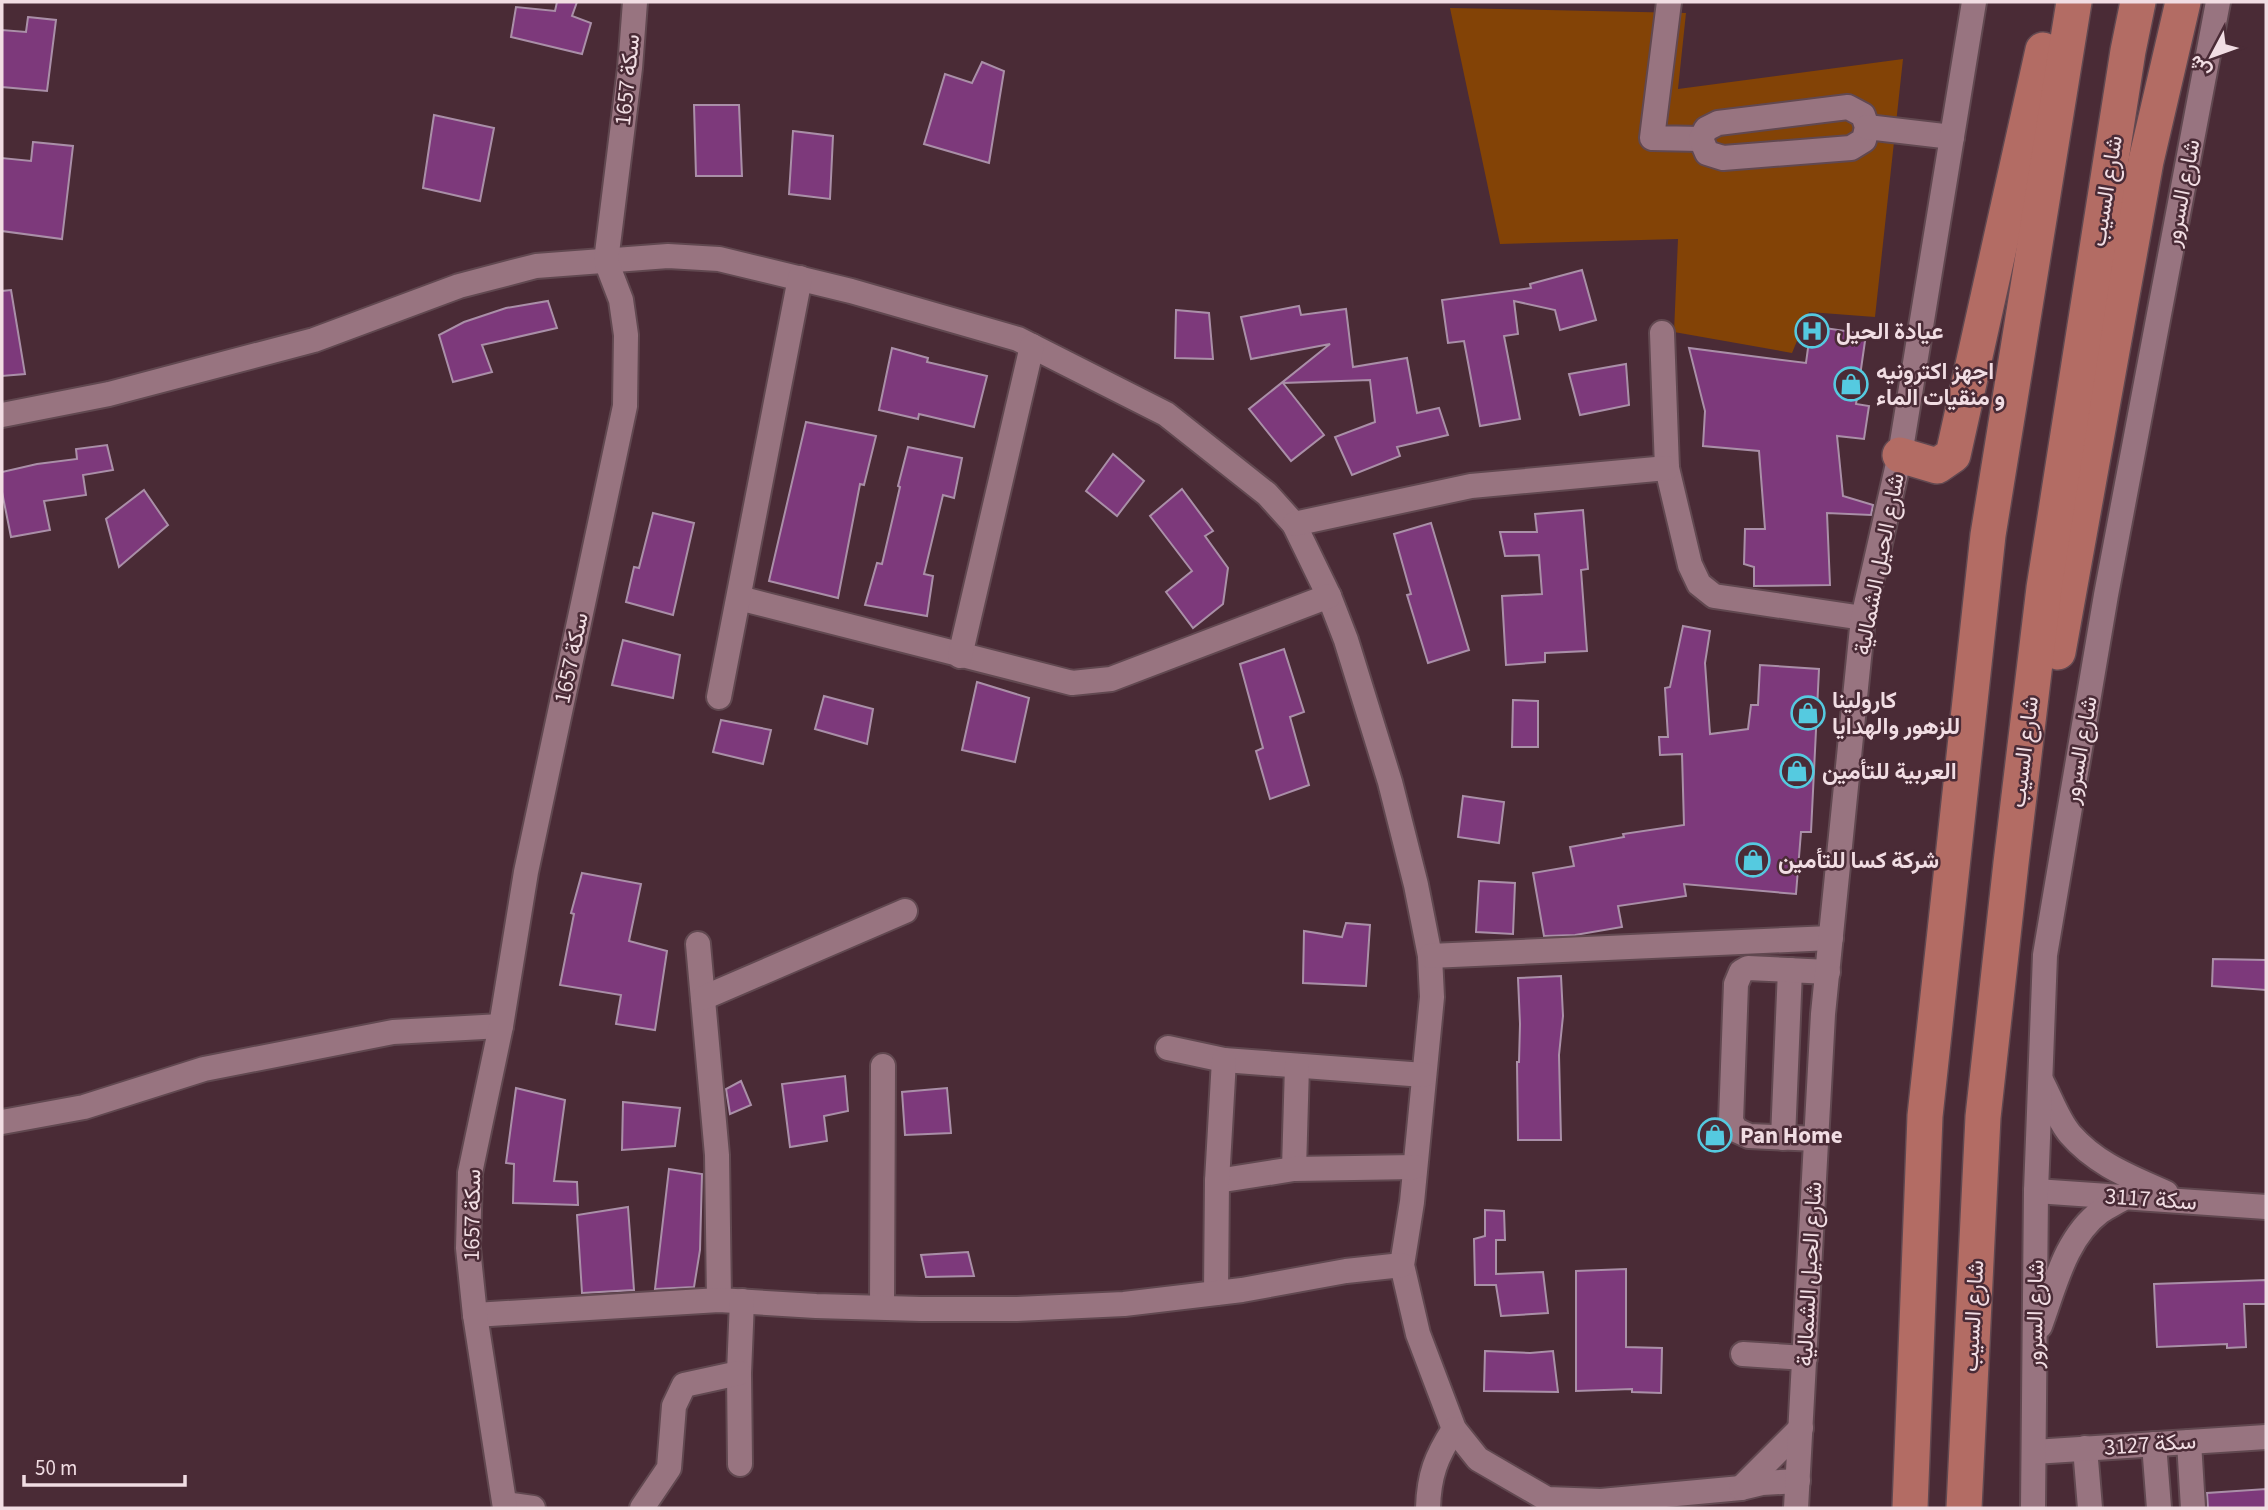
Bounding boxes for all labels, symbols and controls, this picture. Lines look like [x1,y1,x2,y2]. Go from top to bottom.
north arrow [2177,21,2247,91]
street label: سكة 1657 [606,32,648,128]
text: ش [2183,49,2218,84]
street label: شارع السيب [2081,133,2131,249]
street label: شارع السرور [2155,136,2209,251]
hospital icon: عيادة الحيل [1793,312,1831,350]
place label: عيادة الحيل [1836,315,1943,348]
place label: اجهز اكترونيه و منقيات الماء [1876,355,2005,414]
shop icon: اجهز اكترونيه و منقيات الماء [1832,365,1870,403]
street label: شارع الحيل الشمالية [1845,470,1913,658]
street label: سكة 1657 [545,609,597,707]
place label: كارولينا للزهور والهدايا [1832,684,1960,743]
shop icon: كارولينا للزهور والهدايا [1789,694,1827,732]
street label: شارع السيب [2001,694,2047,810]
street label: شارع السرور [2054,694,2106,807]
shop icon: العربية للتأمين [1778,752,1816,790]
place label: العربية للتأمين [1822,755,1957,788]
shop icon: شركة كسا للتأمين [1734,841,1772,879]
place label: شركة كسا للتأمين [1778,844,1939,877]
shop icon: Pan Home [1696,1116,1734,1154]
place label: Pan Home [1740,1119,1843,1152]
street label: سكة 1657 [455,1169,489,1261]
street label: سكة 3117 [2104,1179,2198,1219]
street label: شارع الحيل الشمالية [1788,1181,1830,1367]
street label: شارع السيب [1954,1259,1992,1373]
street label: شارع السرور [2018,1259,2052,1370]
street label: سكة 3127 [2103,1424,2197,1464]
scale bar [24,1444,186,1488]
text: 50 m [35,1453,77,1483]

